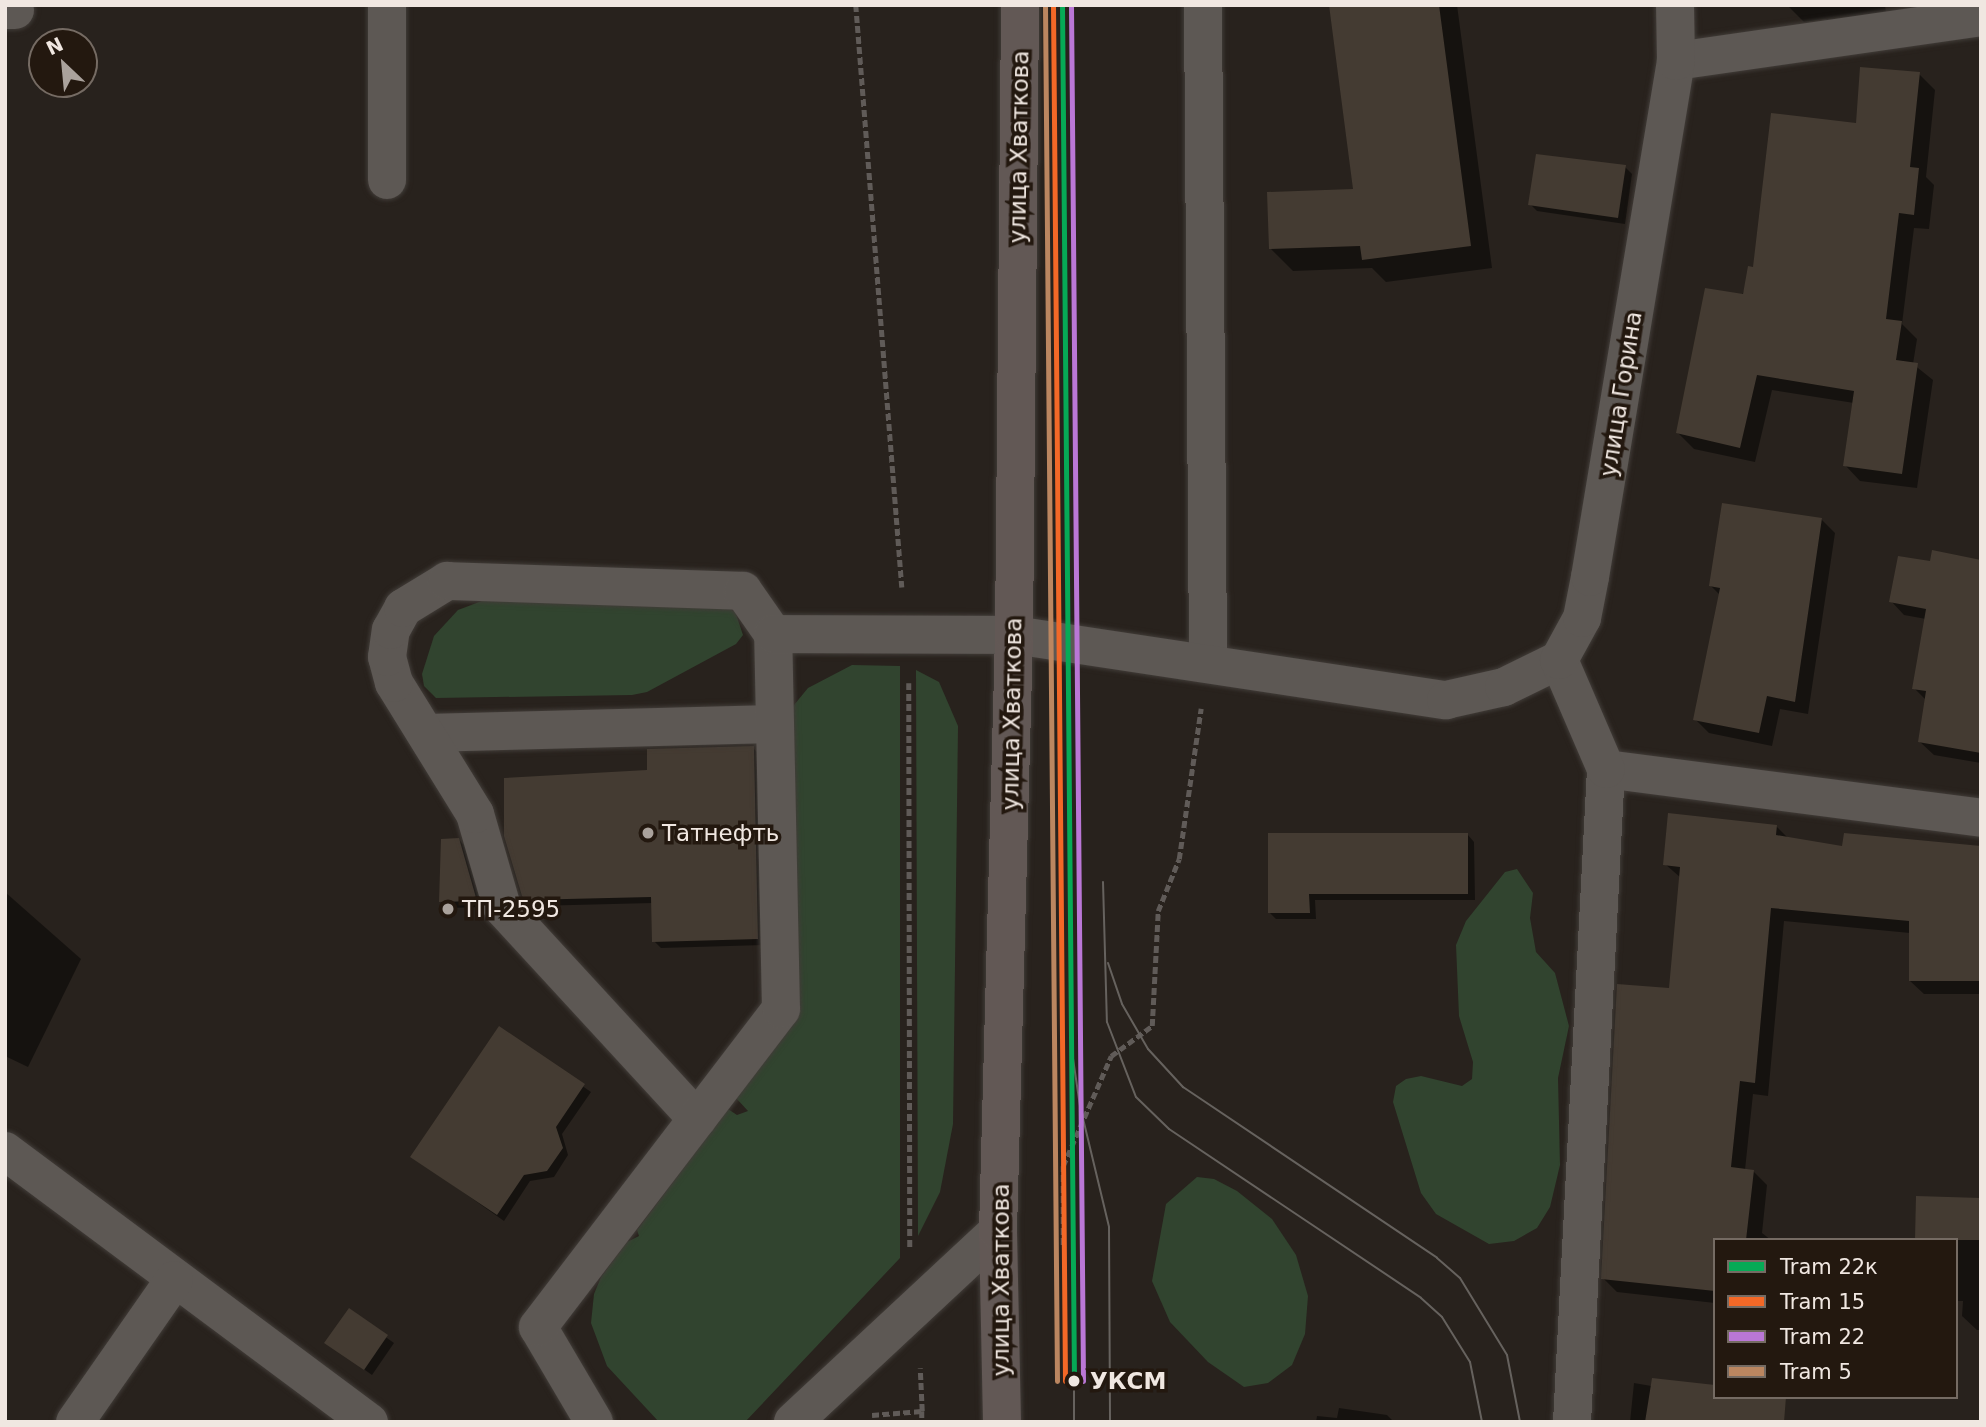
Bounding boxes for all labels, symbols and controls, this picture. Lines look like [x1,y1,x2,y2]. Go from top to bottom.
north arrow [28,28,98,98]
text: N [43,33,67,59]
street label: улица Хваткова [1004,50,1034,244]
street label: улица Горина [1594,309,1648,479]
street label: улица Хваткова [997,617,1027,811]
place label: Татнефть [662,819,779,847]
marker: Татнефть [640,825,656,841]
place label: ТП-2595 [462,895,560,923]
marker: ТП-2595 [440,901,456,917]
street label: улица Хваткова [987,1184,1015,1376]
legend [1713,1238,1958,1399]
text: Tram 22к [1780,1255,1878,1279]
text: Tram 15 [1780,1290,1865,1314]
text: Tram 22 [1780,1325,1865,1349]
text: Tram 5 [1780,1360,1852,1384]
place label: УКСМ [1090,1367,1166,1395]
marker: УКСМ [1064,1371,1084,1391]

